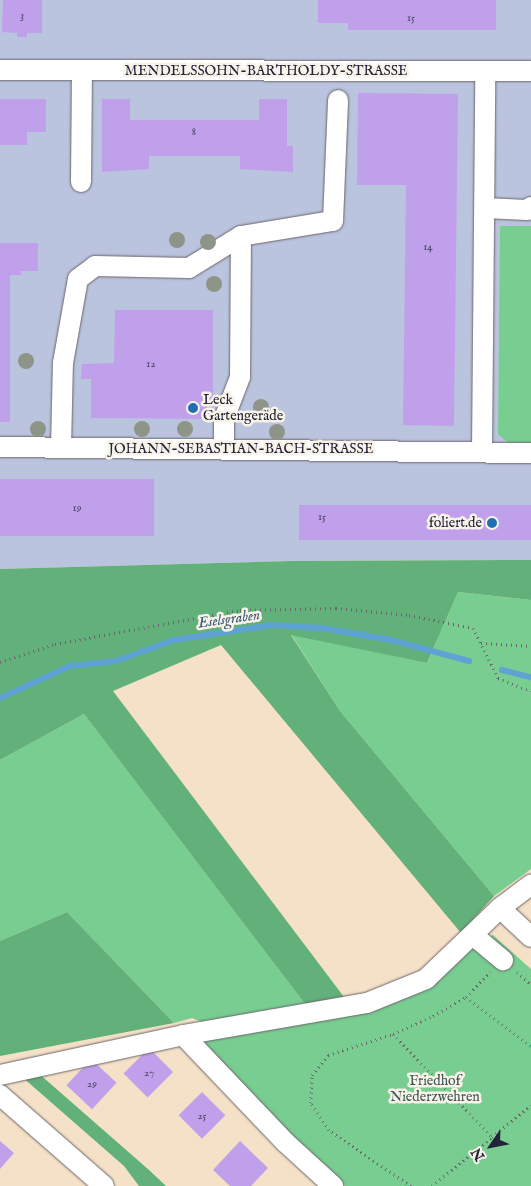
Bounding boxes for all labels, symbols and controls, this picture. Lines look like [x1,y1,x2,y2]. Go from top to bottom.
house number: 3 [20,9,24,23]
house number: 15 [407,11,415,25]
street label: MENDELSSOHN-BARTHOLDY-STRASSE [124,63,408,79]
house number: 8 [192,125,196,139]
house number: 14 [423,240,433,254]
house number: 12 [146,357,156,371]
place label: Leck Gartengeräde [203,392,283,424]
marker: Leck Gartengeräde [187,402,199,414]
street label: JOHANN-SEBASTIAN-BACH-STRASSE [109,441,373,457]
house number: 19 [73,501,81,515]
house number: 15 [318,510,326,524]
place label: foliert.de [429,515,482,531]
marker: foliert.de [486,517,498,529]
water label: Eselsgraben [197,606,261,632]
house number: 27 [144,1066,154,1080]
park label: Friedhof Niederzwehren [390,1073,480,1106]
house number: 29 [87,1077,97,1091]
house number: 25 [197,1109,207,1123]
north arrow [466,1121,516,1171]
text: N [468,1144,489,1164]

